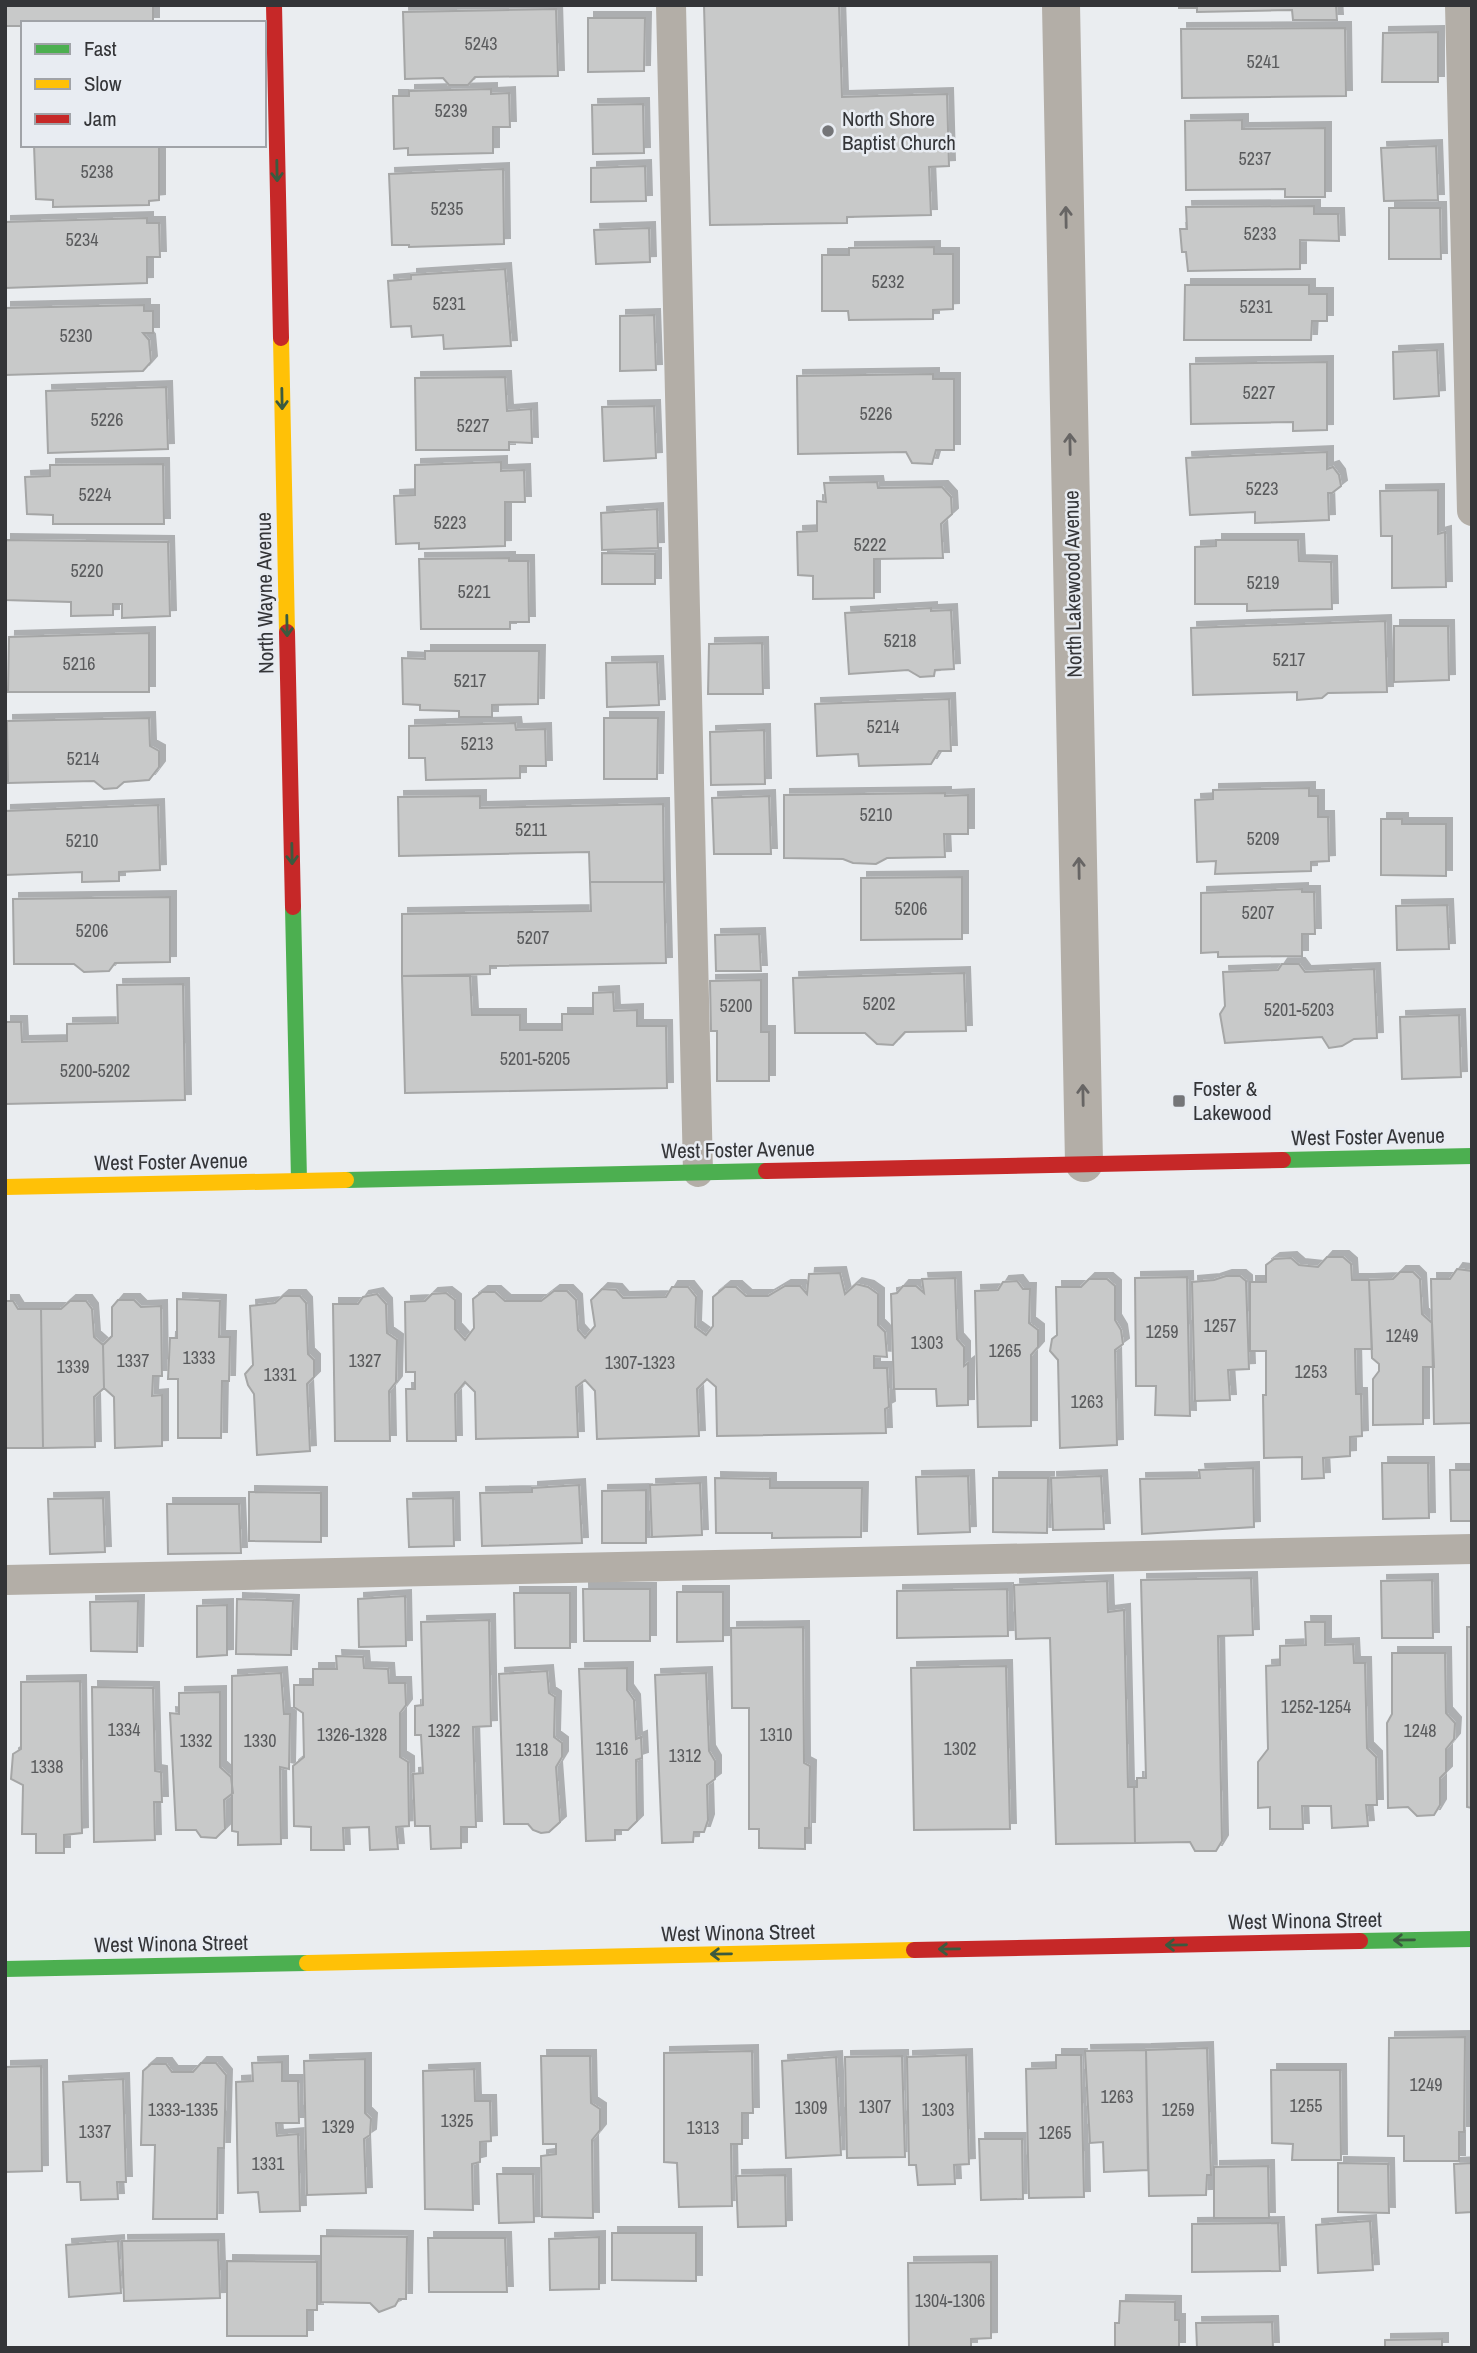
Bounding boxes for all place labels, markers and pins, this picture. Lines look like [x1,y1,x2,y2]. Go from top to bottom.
place label: North Shore Baptist Church [842,104,956,157]
marker: North Shore Baptist Church [820,123,836,139]
place label: Foster & Lakewood [1193,1074,1272,1127]
marker: Foster & Lakewood [1171,1093,1187,1109]

